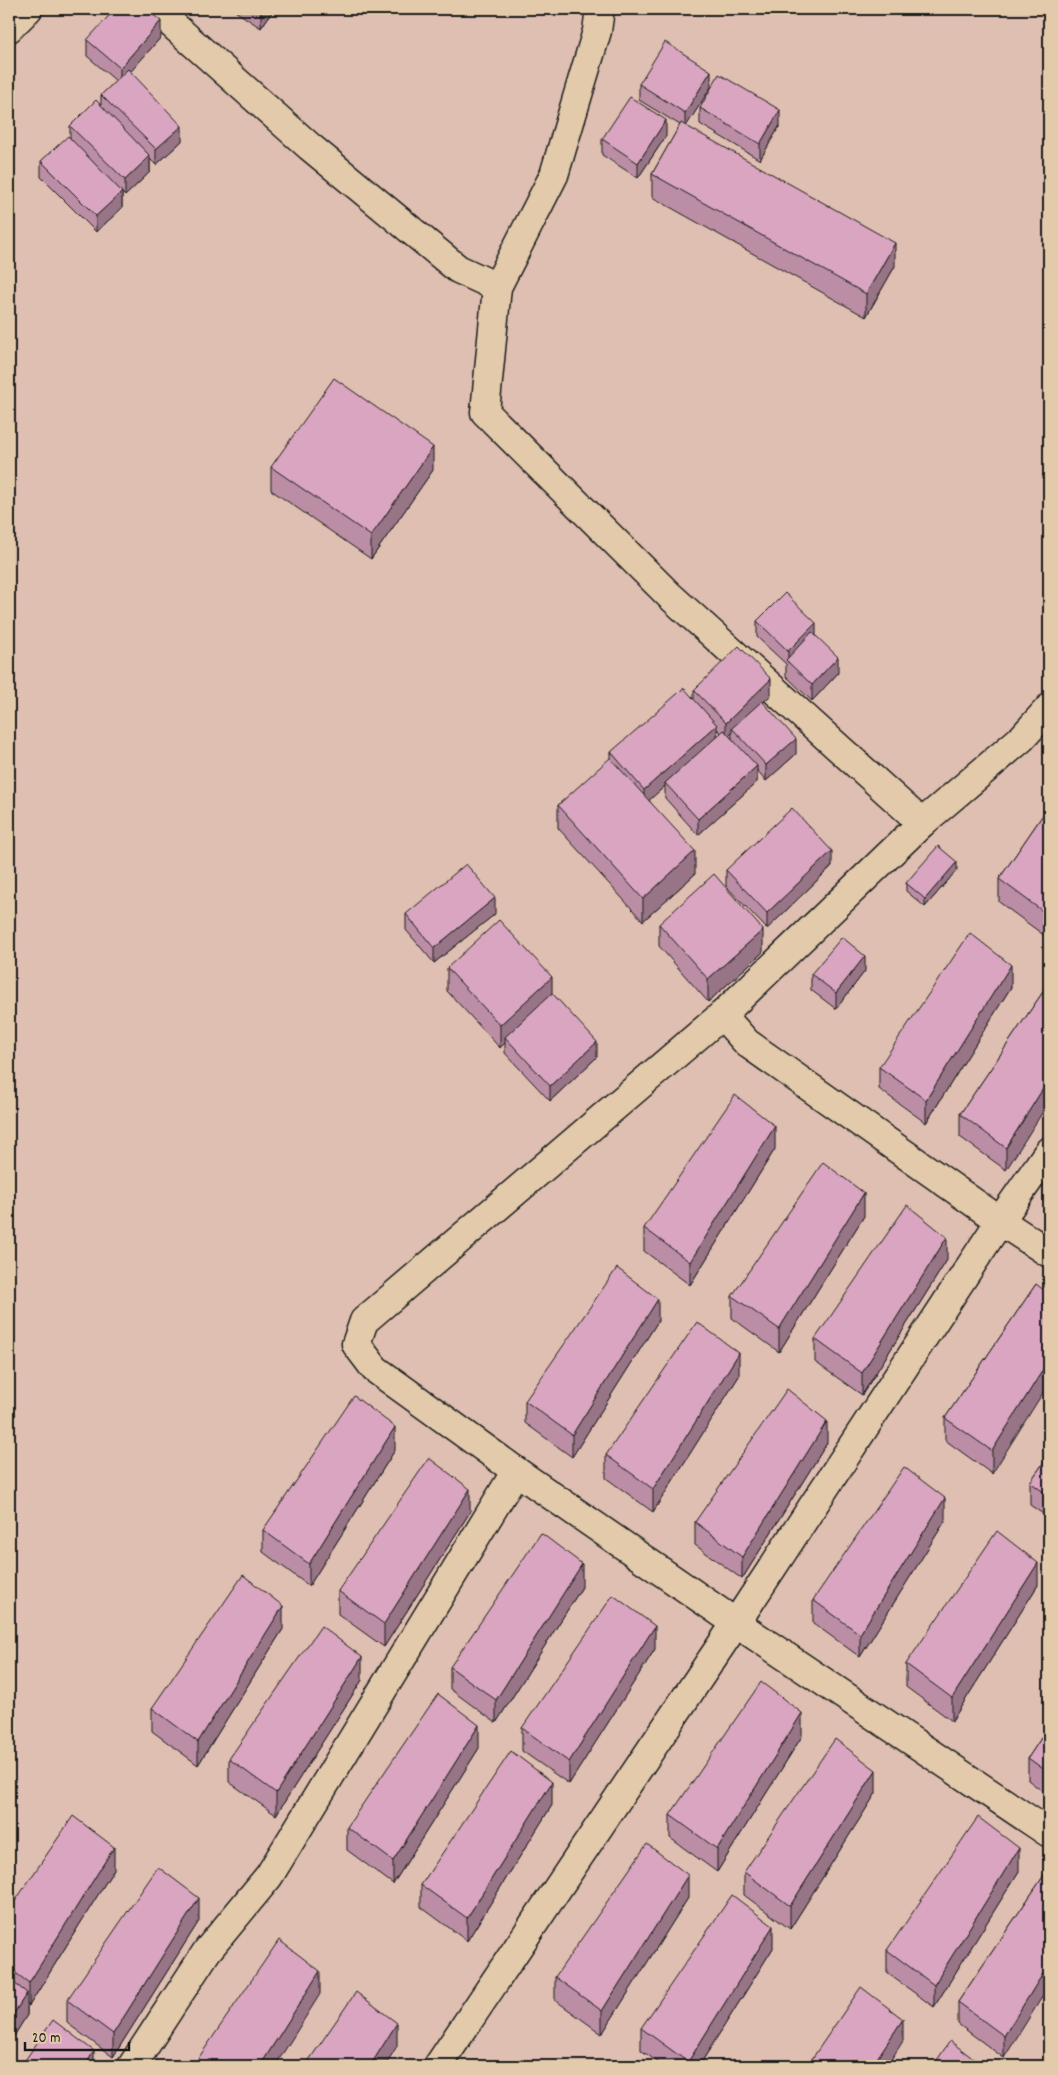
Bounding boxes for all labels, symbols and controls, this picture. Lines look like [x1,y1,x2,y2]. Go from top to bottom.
scale bar [25,2020,129,2052]
text: 20 m [32,2028,60,2050]

